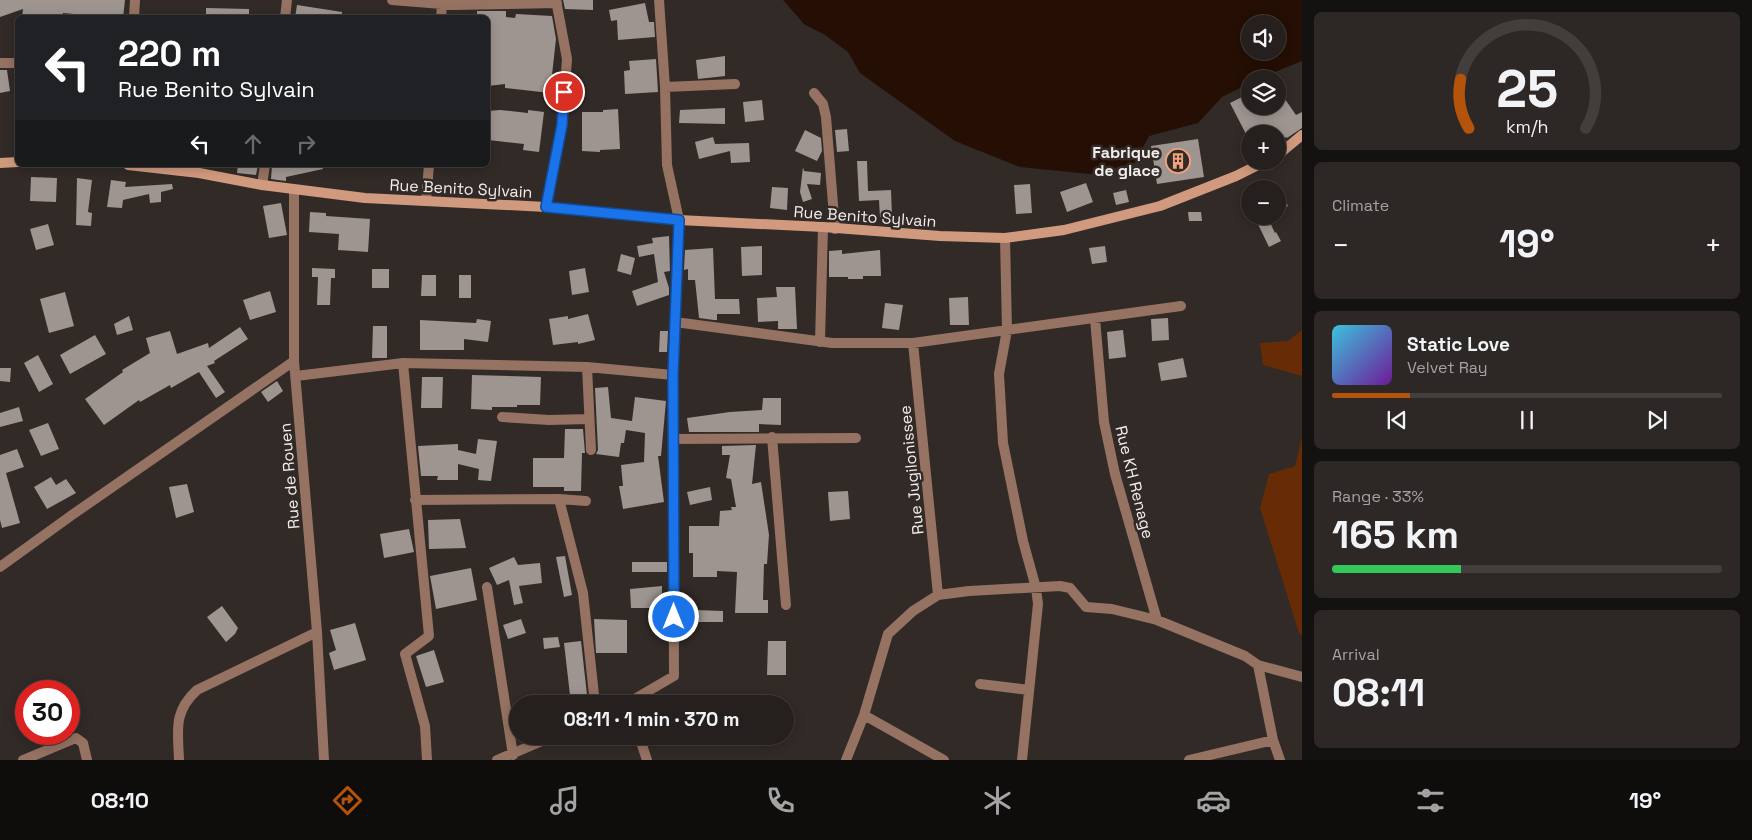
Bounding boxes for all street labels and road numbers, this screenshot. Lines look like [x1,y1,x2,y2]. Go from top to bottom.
street label: Rue Benito Sylvain [389,174,533,203]
street label: Rue Benito Sylvain [793,201,937,232]
street label: Rue Jugilonissee [894,404,929,536]
street label: Rue de Rouen [274,422,305,530]
street label: Rue KH Renage [1110,423,1159,541]

